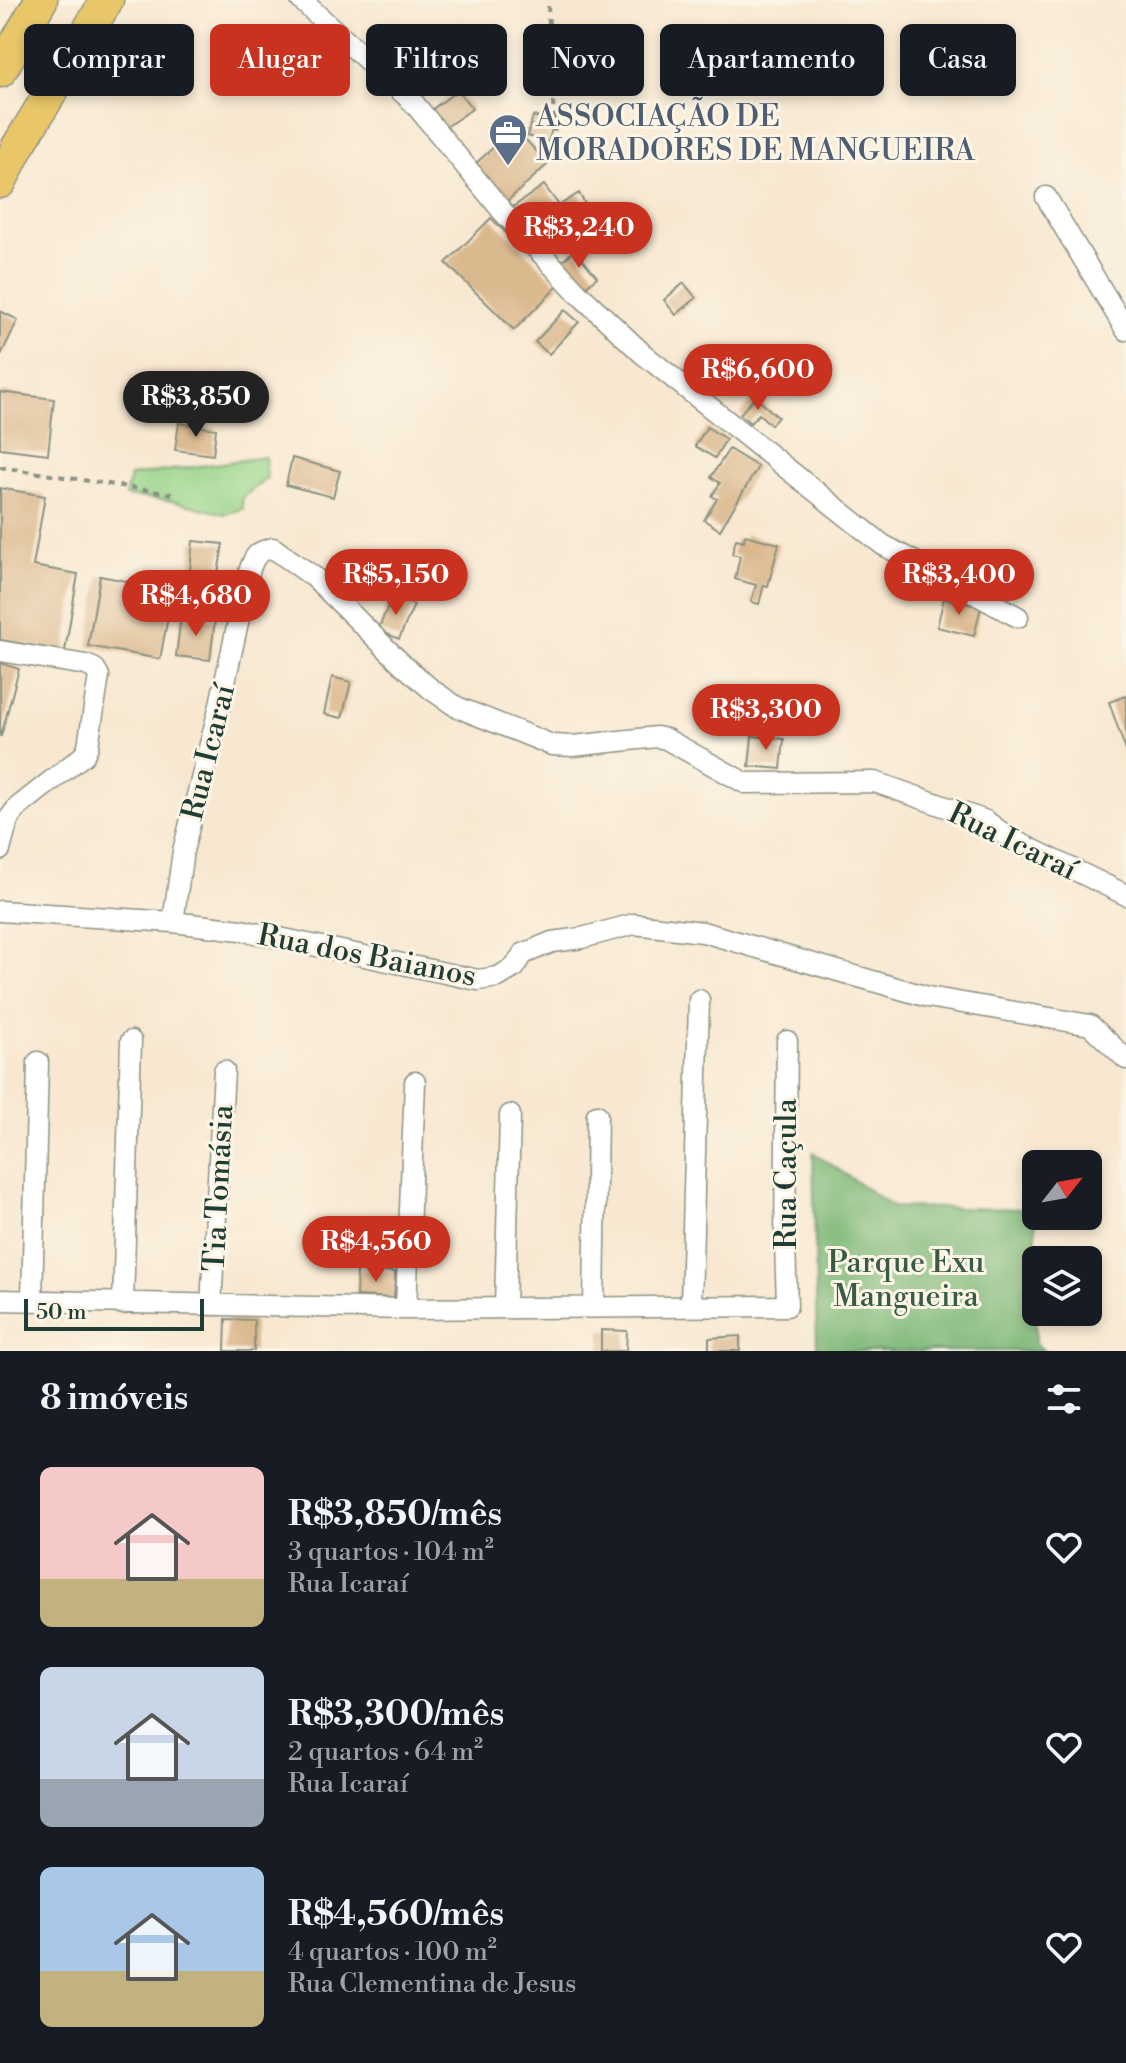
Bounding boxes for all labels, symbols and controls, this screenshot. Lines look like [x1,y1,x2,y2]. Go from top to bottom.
chip: Comprar [24,24,194,96]
chip: Alugar [210,24,350,96]
chip: Filtros [366,24,507,96]
chip: Novo [523,24,644,96]
chip: Apartamento [660,24,884,96]
chip: Casa [900,24,1016,96]
place label: ASSOCIAÇÃO DE MORADORES DE MANGUEIRA [535,96,976,170]
office icon: ASSOCIAÇÃO DE MORADORES DE MANGUEIRA [487,112,529,167]
pin: R$3,240 [505,202,653,270]
text: R$3,240 [523,212,635,244]
pin: R$6,600 [684,344,832,412]
text: R$6,600 [701,354,815,386]
pin: R$3,850 [122,371,270,439]
text: R$3,850 [141,381,251,413]
pin: R$5,150 [322,549,470,617]
pin: R$3,400 [885,549,1033,617]
text: R$5,150 [343,559,449,591]
text: R$3,400 [902,559,1016,591]
pin: R$4,680 [122,570,270,638]
text: R$4,680 [140,580,252,612]
street label: Rua Icaraí [174,679,244,824]
pin: R$3,300 [692,684,840,752]
text: R$3,300 [710,694,822,726]
street label: Rua Icaraí [942,794,1084,890]
street label: Rua dos Baianos [254,916,479,996]
street label: Rua Caçula [768,1098,806,1250]
street label: Tia Tomásia [196,1103,242,1272]
north arrow [1022,1150,1102,1230]
map controls [1022,1150,1102,1326]
pin: R$4,560 [302,1216,450,1284]
text: R$4,560 [320,1226,432,1258]
park label: Parque Exu Mangueira [828,1244,984,1316]
button: layers [1022,1246,1102,1326]
scale bar [24,1295,204,1331]
text: 50 m [36,1299,87,1326]
icon: filters [1042,1377,1086,1421]
text: 8 imóveis [40,1378,188,1420]
text: R$3,850/mês [288,1494,502,1536]
icon: home [104,1499,200,1595]
icon: heart [1042,1525,1086,1569]
text: 3 quartos · 104 m² [288,1536,494,1568]
text: Rua Icaraí [288,1568,408,1600]
text: R$3,300/mês [288,1694,504,1736]
icon: home [104,1699,200,1795]
icon: heart [1042,1725,1086,1769]
text: 2 quartos · 64 m² [288,1736,483,1768]
text: Rua Icaraí [288,1768,408,1800]
text: R$4,560/mês [288,1894,504,1936]
icon: home [104,1899,200,1995]
icon: heart [1042,1925,1086,1969]
text: 4 quartos · 100 m² [288,1936,497,1968]
text: Rua Clementina de Jesus [288,1968,576,2000]

